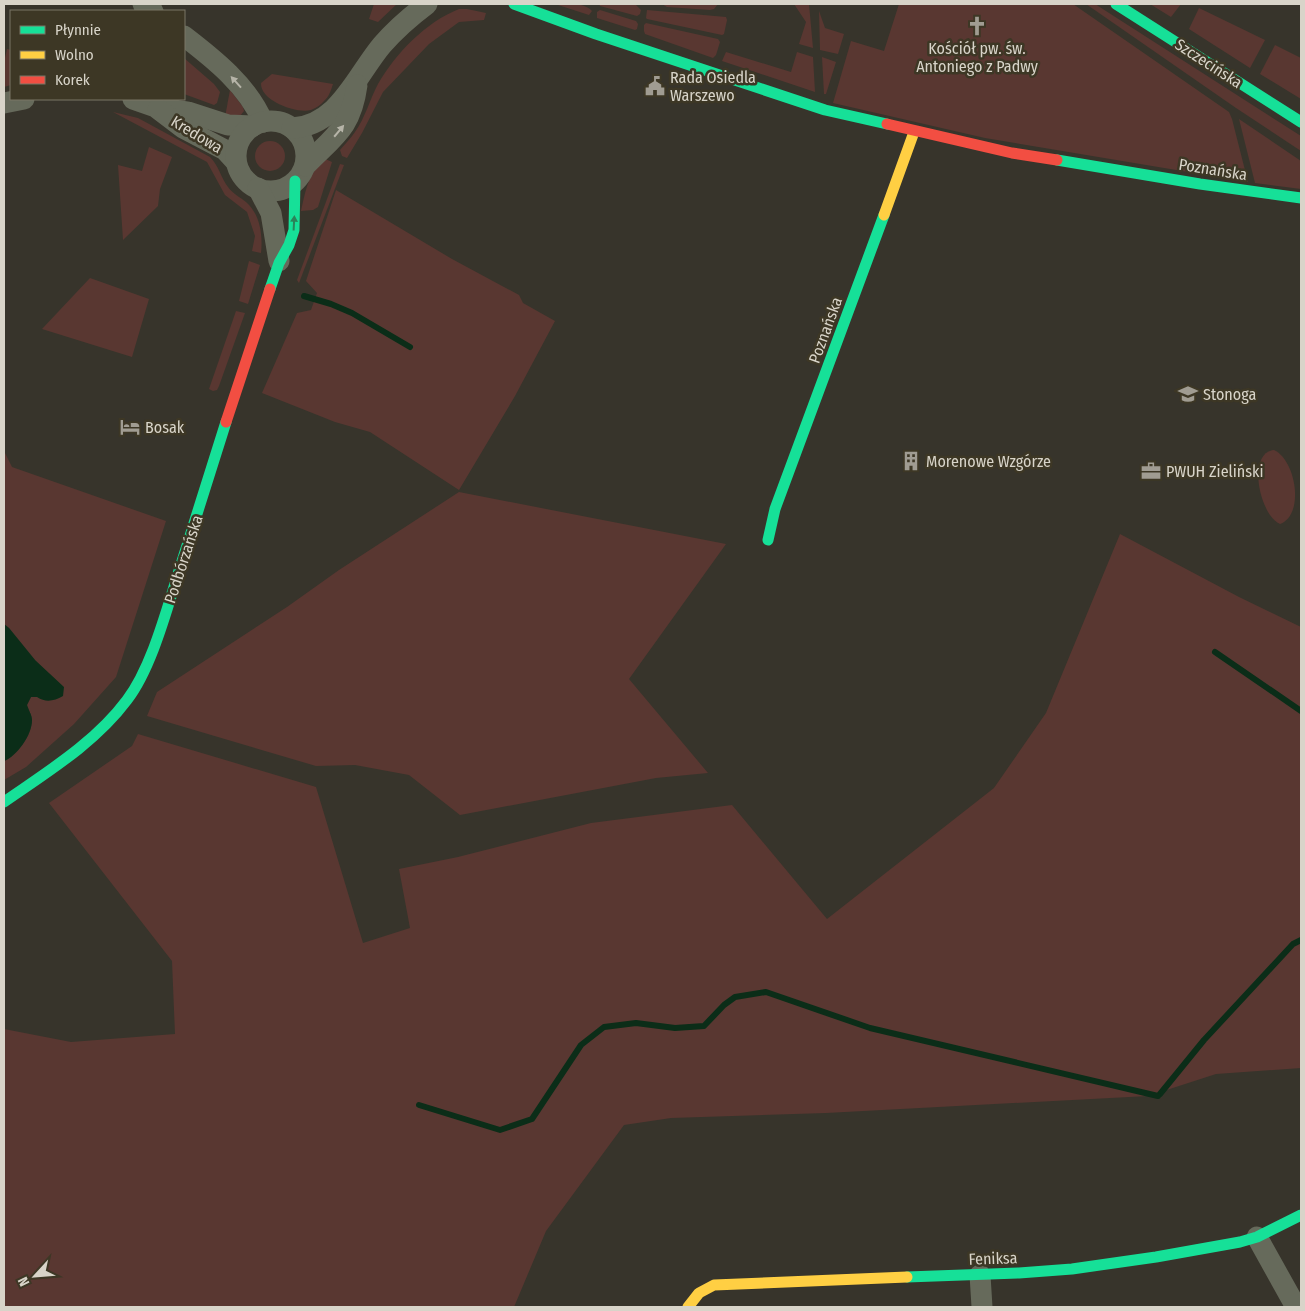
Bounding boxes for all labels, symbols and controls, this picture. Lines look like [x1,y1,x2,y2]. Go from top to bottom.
legend [10,10,185,100]
church icon: Kościół pw. św. Antoniego z Padwy [966,15,988,37]
text: Płynnie [55,21,101,39]
street label: Szczecińska [1172,35,1246,92]
place label: Kościół pw. św. Antoniego z Padwy [916,39,1039,76]
text: Wolno [55,46,94,64]
place label: Rada Osiedla Warszewo [670,68,756,105]
text: Korek [55,71,90,89]
public building icon: Rada Osiedla Warszewo [644,75,666,97]
one-way arrow [230,77,242,89]
street label: Kredowa [168,112,226,157]
one-way arrow [333,126,345,138]
street label: Poznańska [1177,155,1249,184]
one-way arrow [290,215,298,231]
street label: Poznańska [805,294,846,366]
school or university icon: Stonoga [1177,383,1199,405]
place label: Stonoga [1203,385,1256,404]
hotel icon: Bosak [119,416,141,438]
place label: Bosak [145,418,185,437]
building icon: Morenowe Wzgórze [900,450,922,472]
place label: Morenowe Wzgórze [926,452,1051,471]
office icon: PWUH Zieliński [1140,460,1162,482]
place label: PWUH Zieliński [1166,462,1264,481]
street label: Podbórzańska [160,513,207,606]
street label: Feniksa [968,1248,1018,1269]
north arrow [10,1251,60,1301]
text: N [14,1274,33,1289]

